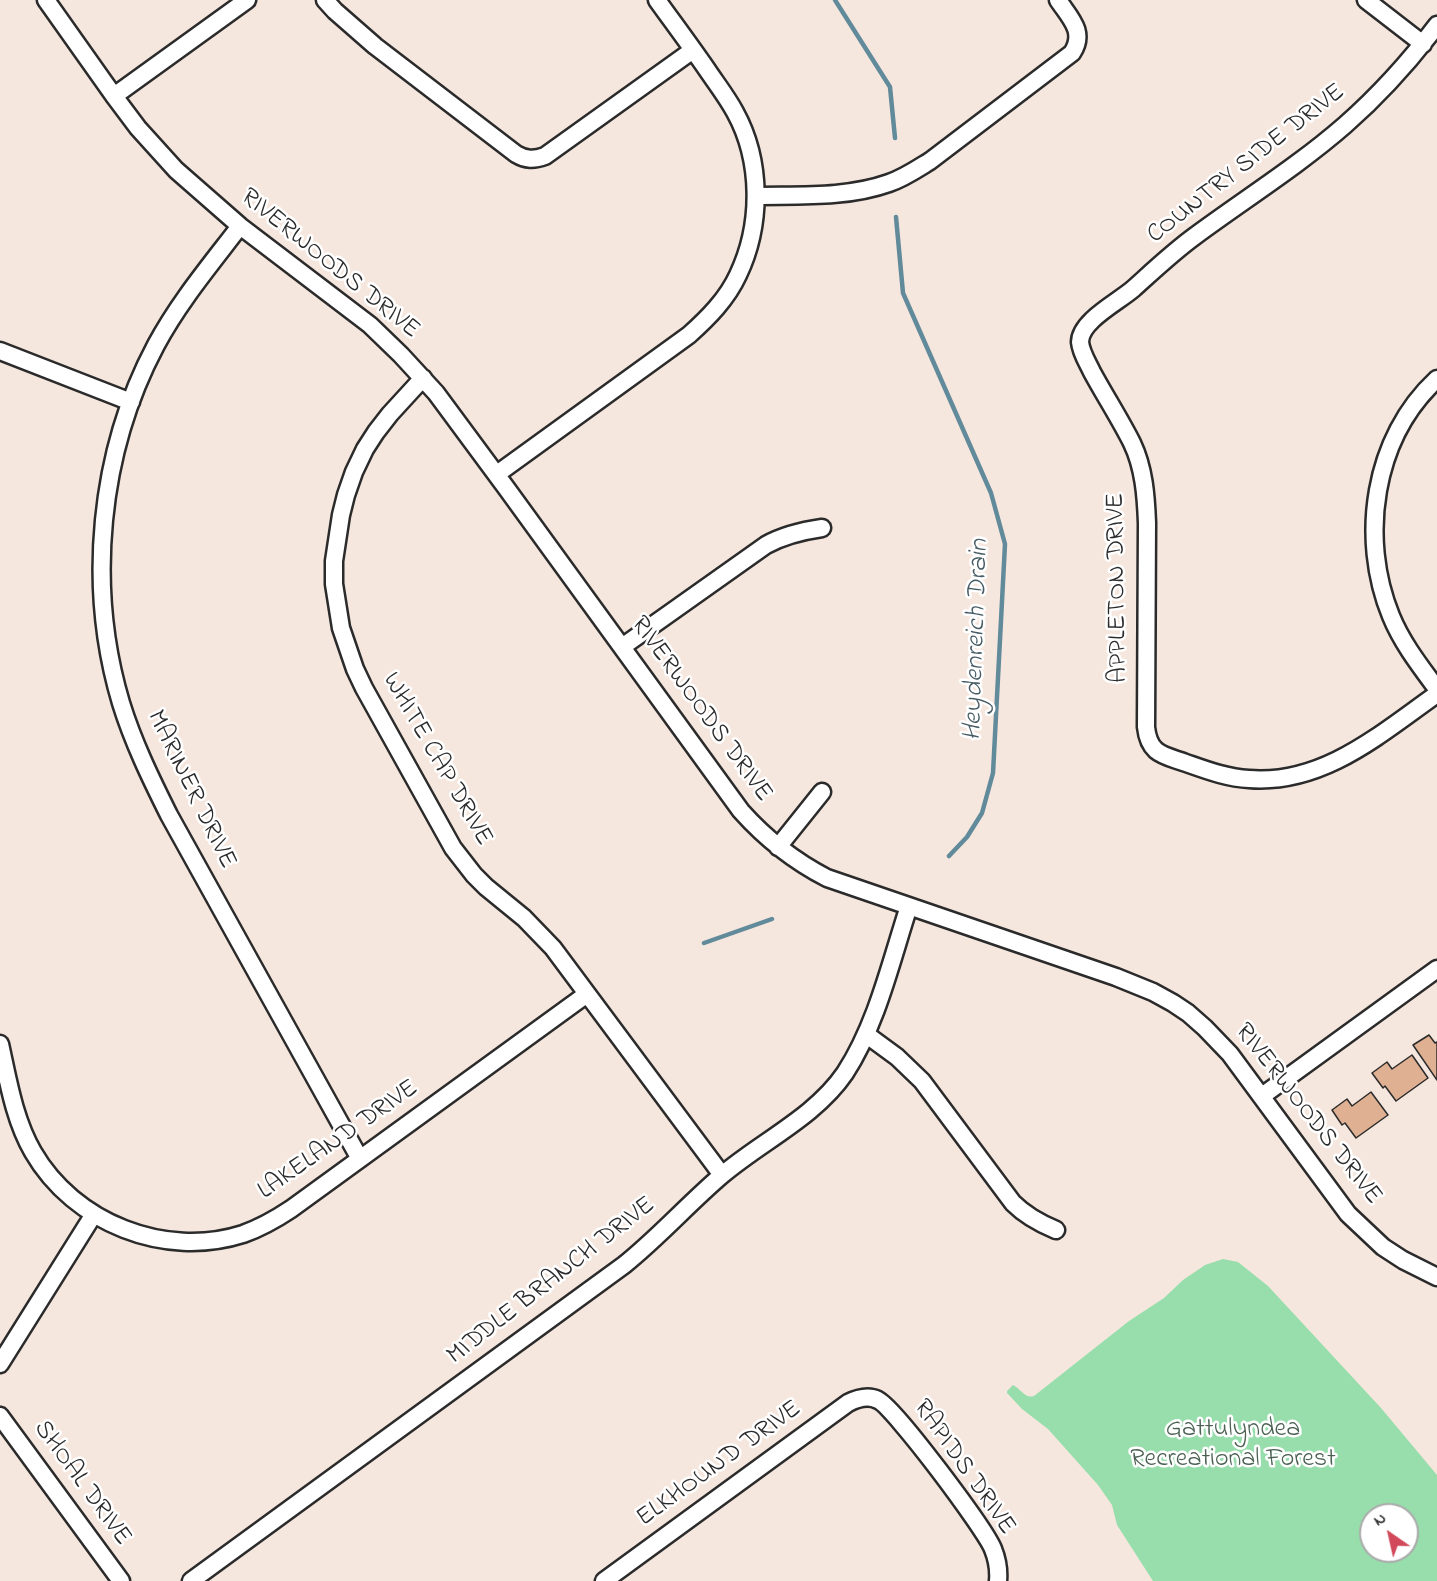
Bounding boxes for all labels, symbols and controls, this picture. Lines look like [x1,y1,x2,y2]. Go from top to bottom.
street label: COUNTRY SIDE DRIVE [1142,78,1352,252]
street label: RIVERWOODS DRIVE [233,183,425,347]
street label: APPLETON DRIVE [1102,493,1136,683]
water label: Heydenreich Drain [958,538,998,742]
street label: RIVERWOODS DRIVE [622,611,778,809]
street label: WHITE CAP DRIVE [374,668,498,852]
street label: MARINER DRIVE [138,706,242,874]
street label: RIVERWOODS DRIVE [1226,1018,1388,1212]
street label: LAKELAND DRIVE [253,1074,425,1208]
street label: MIDDLE BRANCH DRIVE [442,1191,662,1373]
street label: RAPIDS DRIVE [905,1394,1021,1542]
street label: ELKHOUND DRIVE [632,1395,808,1535]
street label: SHOAL DRIVE [25,1415,137,1553]
park label: Gattulyndea Recreational Forest [1130,1415,1336,1476]
north arrow [1359,1503,1419,1563]
text: N [1369,1507,1391,1533]

